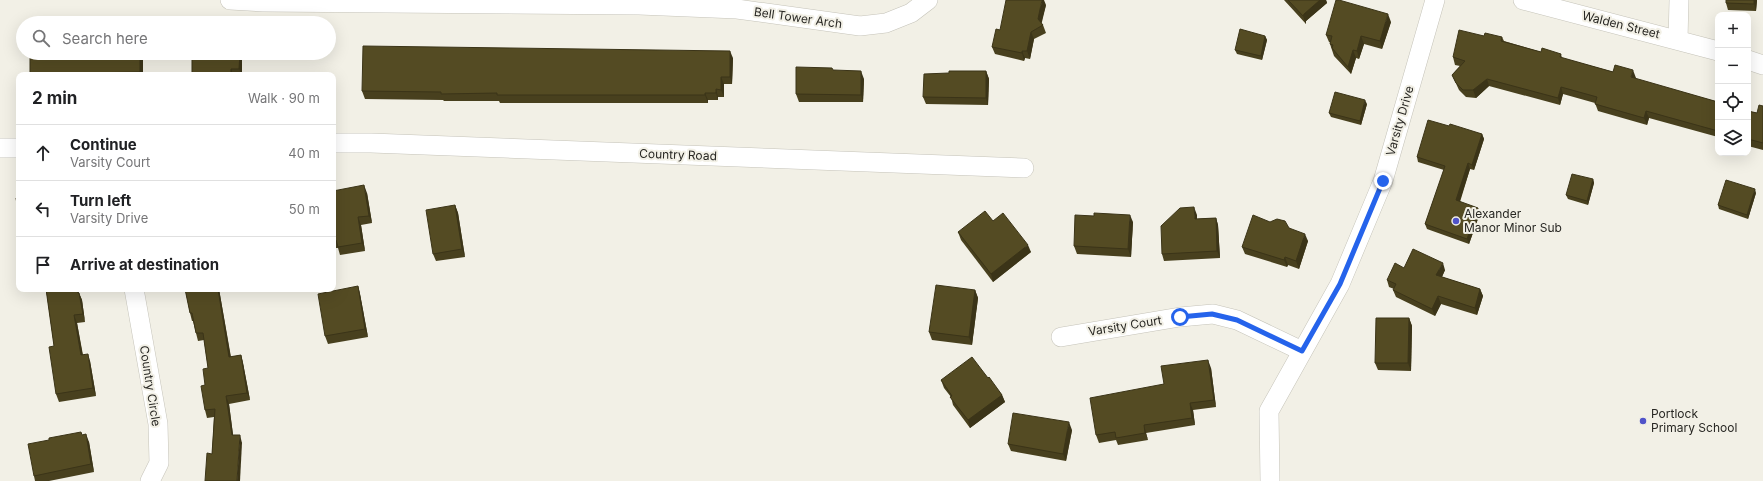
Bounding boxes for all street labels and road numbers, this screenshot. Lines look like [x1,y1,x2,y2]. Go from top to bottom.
street label: Bell Tower Arch [753,4,843,31]
street label: Walden Street [1581,8,1662,41]
street label: Varsity Drive [1382,84,1417,158]
street label: Country Road [639,146,717,163]
street label: Varsity Court [1087,312,1163,339]
street label: Country Circle [137,344,164,427]

